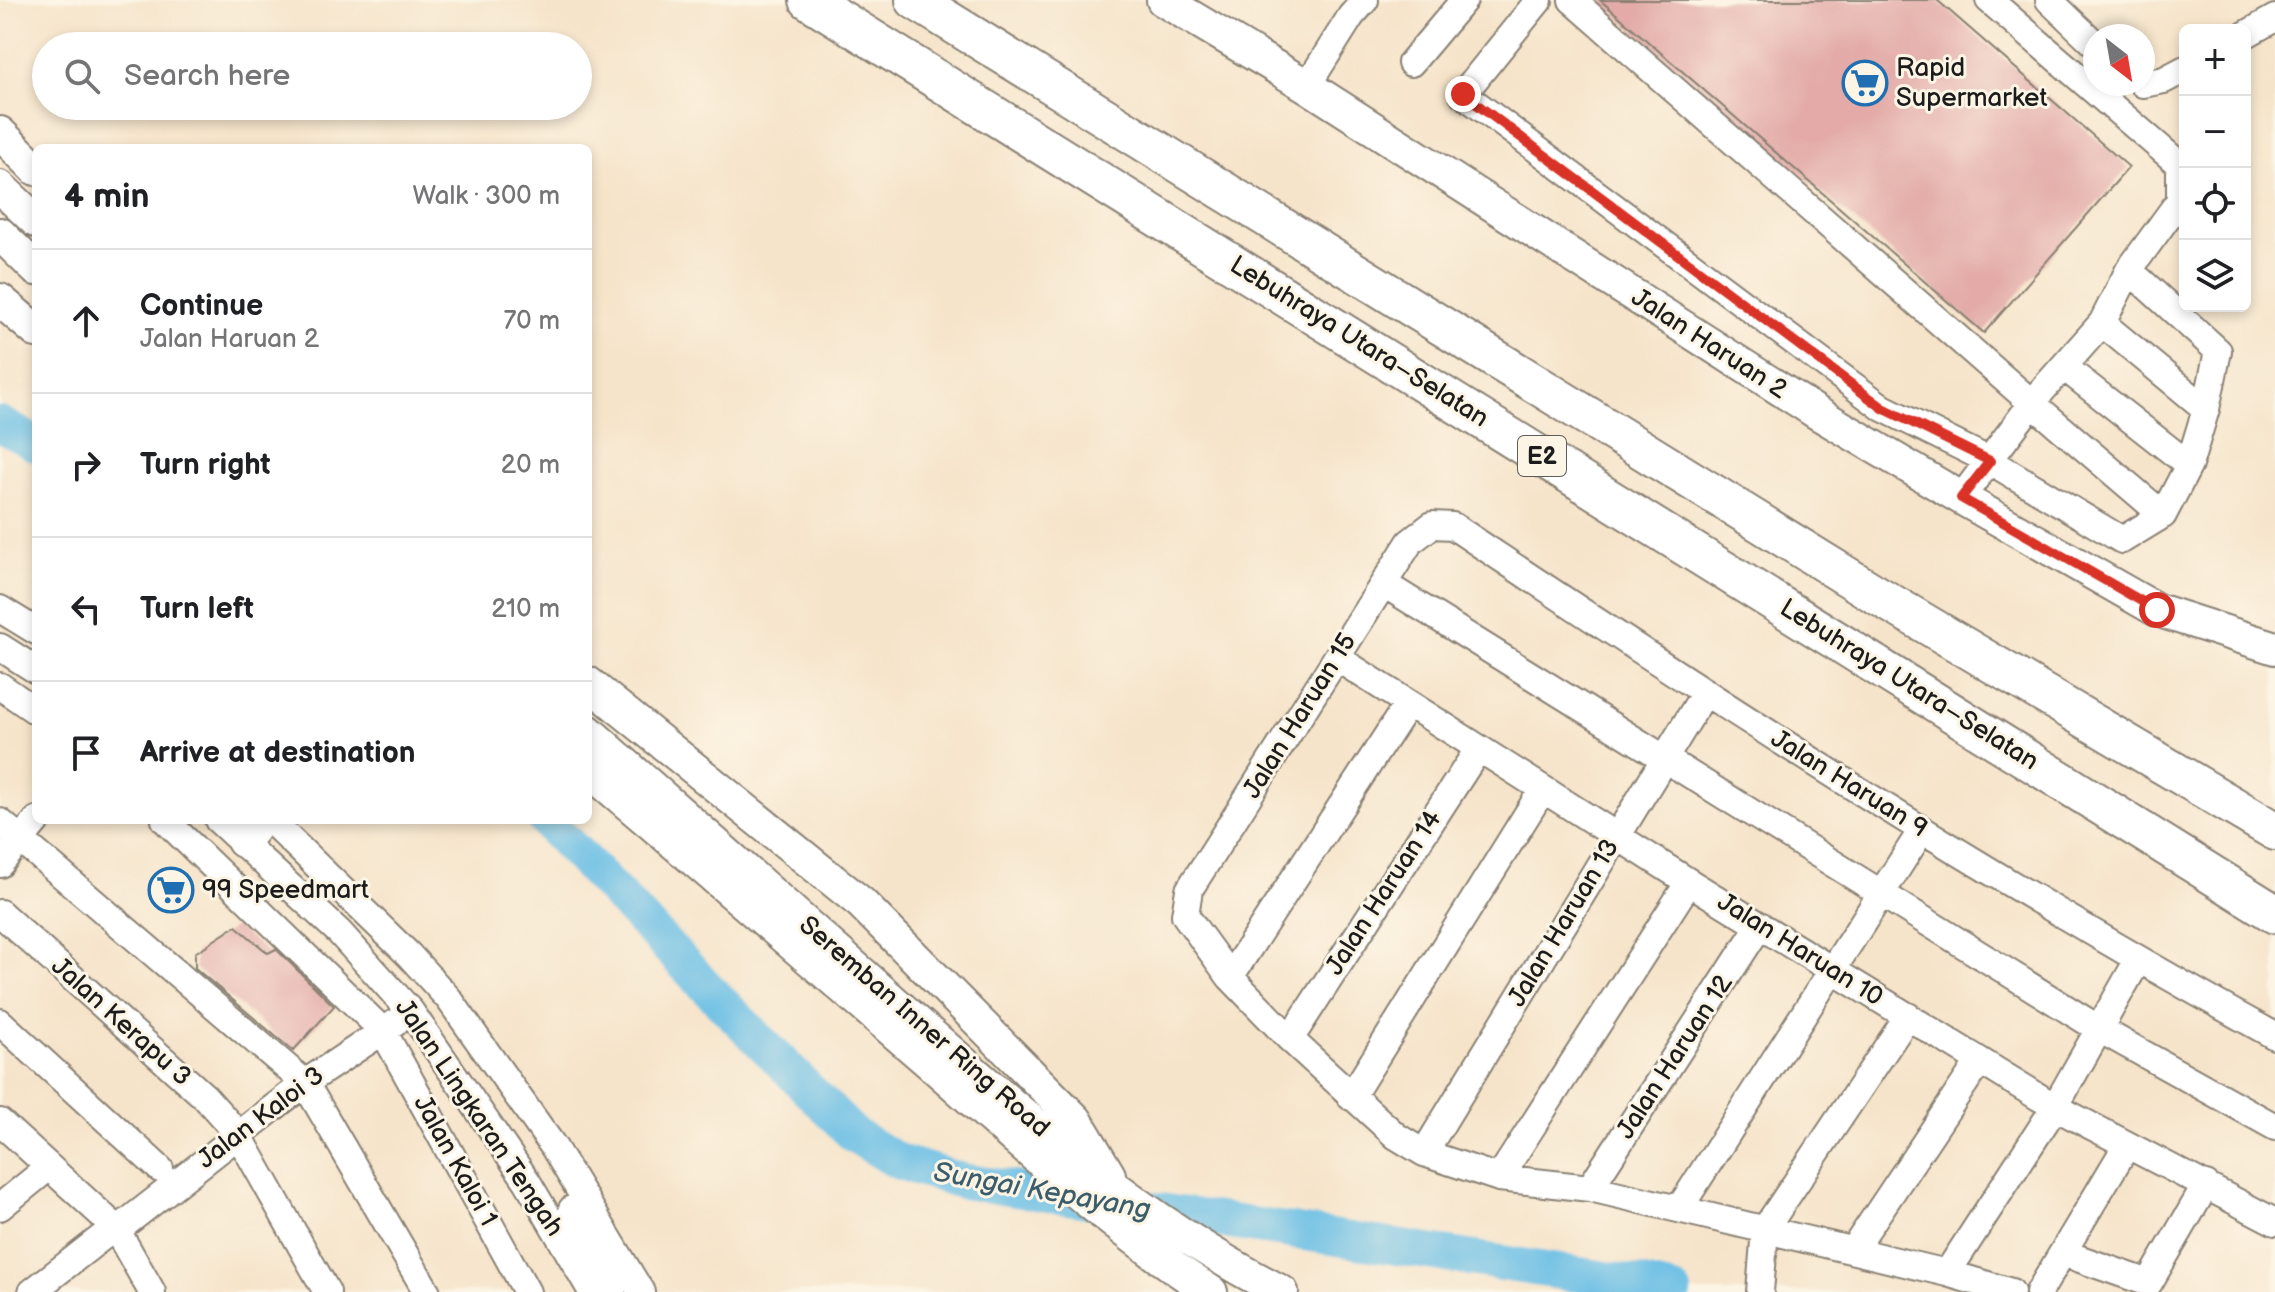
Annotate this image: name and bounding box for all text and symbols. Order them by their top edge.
north arrow [2083,24,2155,96]
map controls [2179,24,2251,312]
button: + [2179,24,2251,96]
search box [32,32,592,120]
place label: Rapid Supermarket [1896,53,2047,114]
icon: search [60,54,104,98]
text: Search here [124,58,290,94]
supermarket icon: Rapid Supermarket [1841,59,1889,107]
route end [1445,76,1481,112]
button: − [2179,96,2251,168]
button: locate [2179,168,2251,240]
text: 4 min [64,176,150,217]
text: Walk · 300 m [412,181,560,212]
button: layers [2179,240,2251,312]
street label: Lebuhraya Utara–Selatan [1224,250,1494,434]
street label: Jalan Haruan 2 [1625,282,1793,406]
text: Continue [140,288,263,324]
icon: ahead [64,299,108,343]
text: 70 m [503,306,560,337]
text: Jalan Haruan 2 [140,324,319,355]
road number: E2 [1518,436,1566,476]
icon: right [64,443,108,487]
text: Turn right [140,447,271,483]
text: 20 m [501,450,560,481]
icon: left [64,587,108,631]
text: Turn left [140,591,254,627]
route start [2139,592,2175,628]
street label: Lebuhraya Utara–Selatan [1774,593,2044,777]
text: 210 m [491,594,560,625]
street label: Jalan Haruan 15 [1237,628,1363,804]
street label: Jalan Haruan 9 [1765,723,1933,845]
icon: arrive [64,731,108,775]
text: Arrive at destination [140,735,416,771]
street label: Jalan Haruan 14 [1319,805,1449,981]
street label: Jalan Haruan 13 [1502,834,1626,1012]
supermarket icon: 99 Speedmart [147,866,195,914]
place label: 99 Speedmart [202,875,369,906]
street label: Jalan Haruan 10 [1712,887,1888,1013]
street label: Seremban Inner Ring Road [792,910,1056,1144]
street label: Jalan Kerapu 3 [45,951,197,1093]
street label: Jalan Haruan 12 [1610,969,1740,1145]
street label: Jalan Lingkaran Tengah [388,994,570,1242]
street label: Jalan Kaloi 3 [192,1060,330,1176]
street label: Jalan Kaloi 1 [406,1090,504,1232]
water label: Sungai Kepayang [931,1156,1153,1226]

